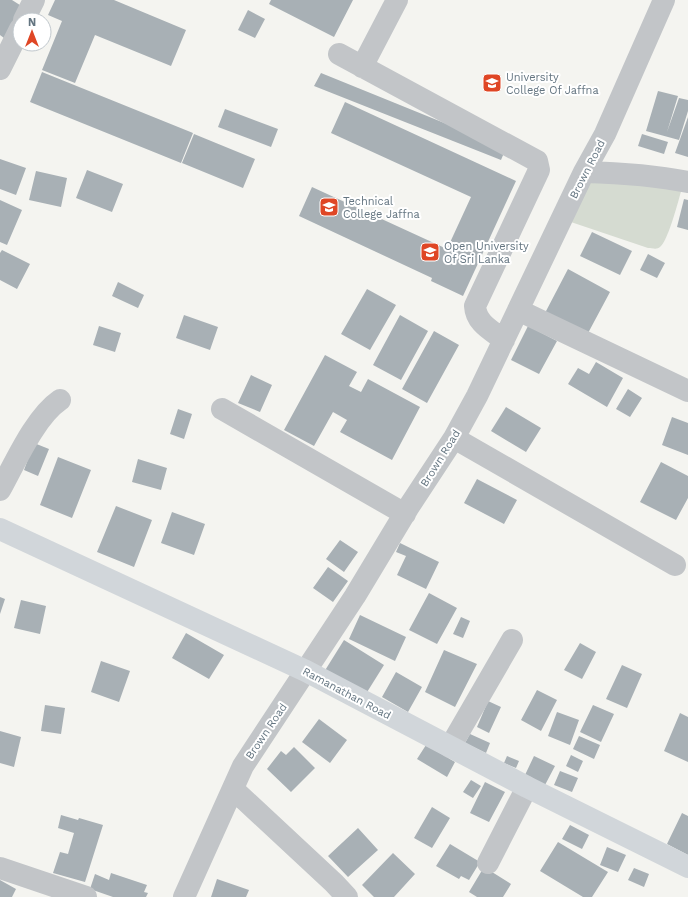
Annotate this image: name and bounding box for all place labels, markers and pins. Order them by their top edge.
place label: University College Of Jaffna [506,71,599,97]
school or university icon: University College Of Jaffna [481,72,503,94]
place label: Technical College Jaffna [343,195,420,221]
school or university icon: Technical College Jaffna [318,196,340,218]
place label: Open University Of Sri Lanka [444,240,529,266]
school or university icon: Open University Of Sri Lanka [419,241,441,263]

